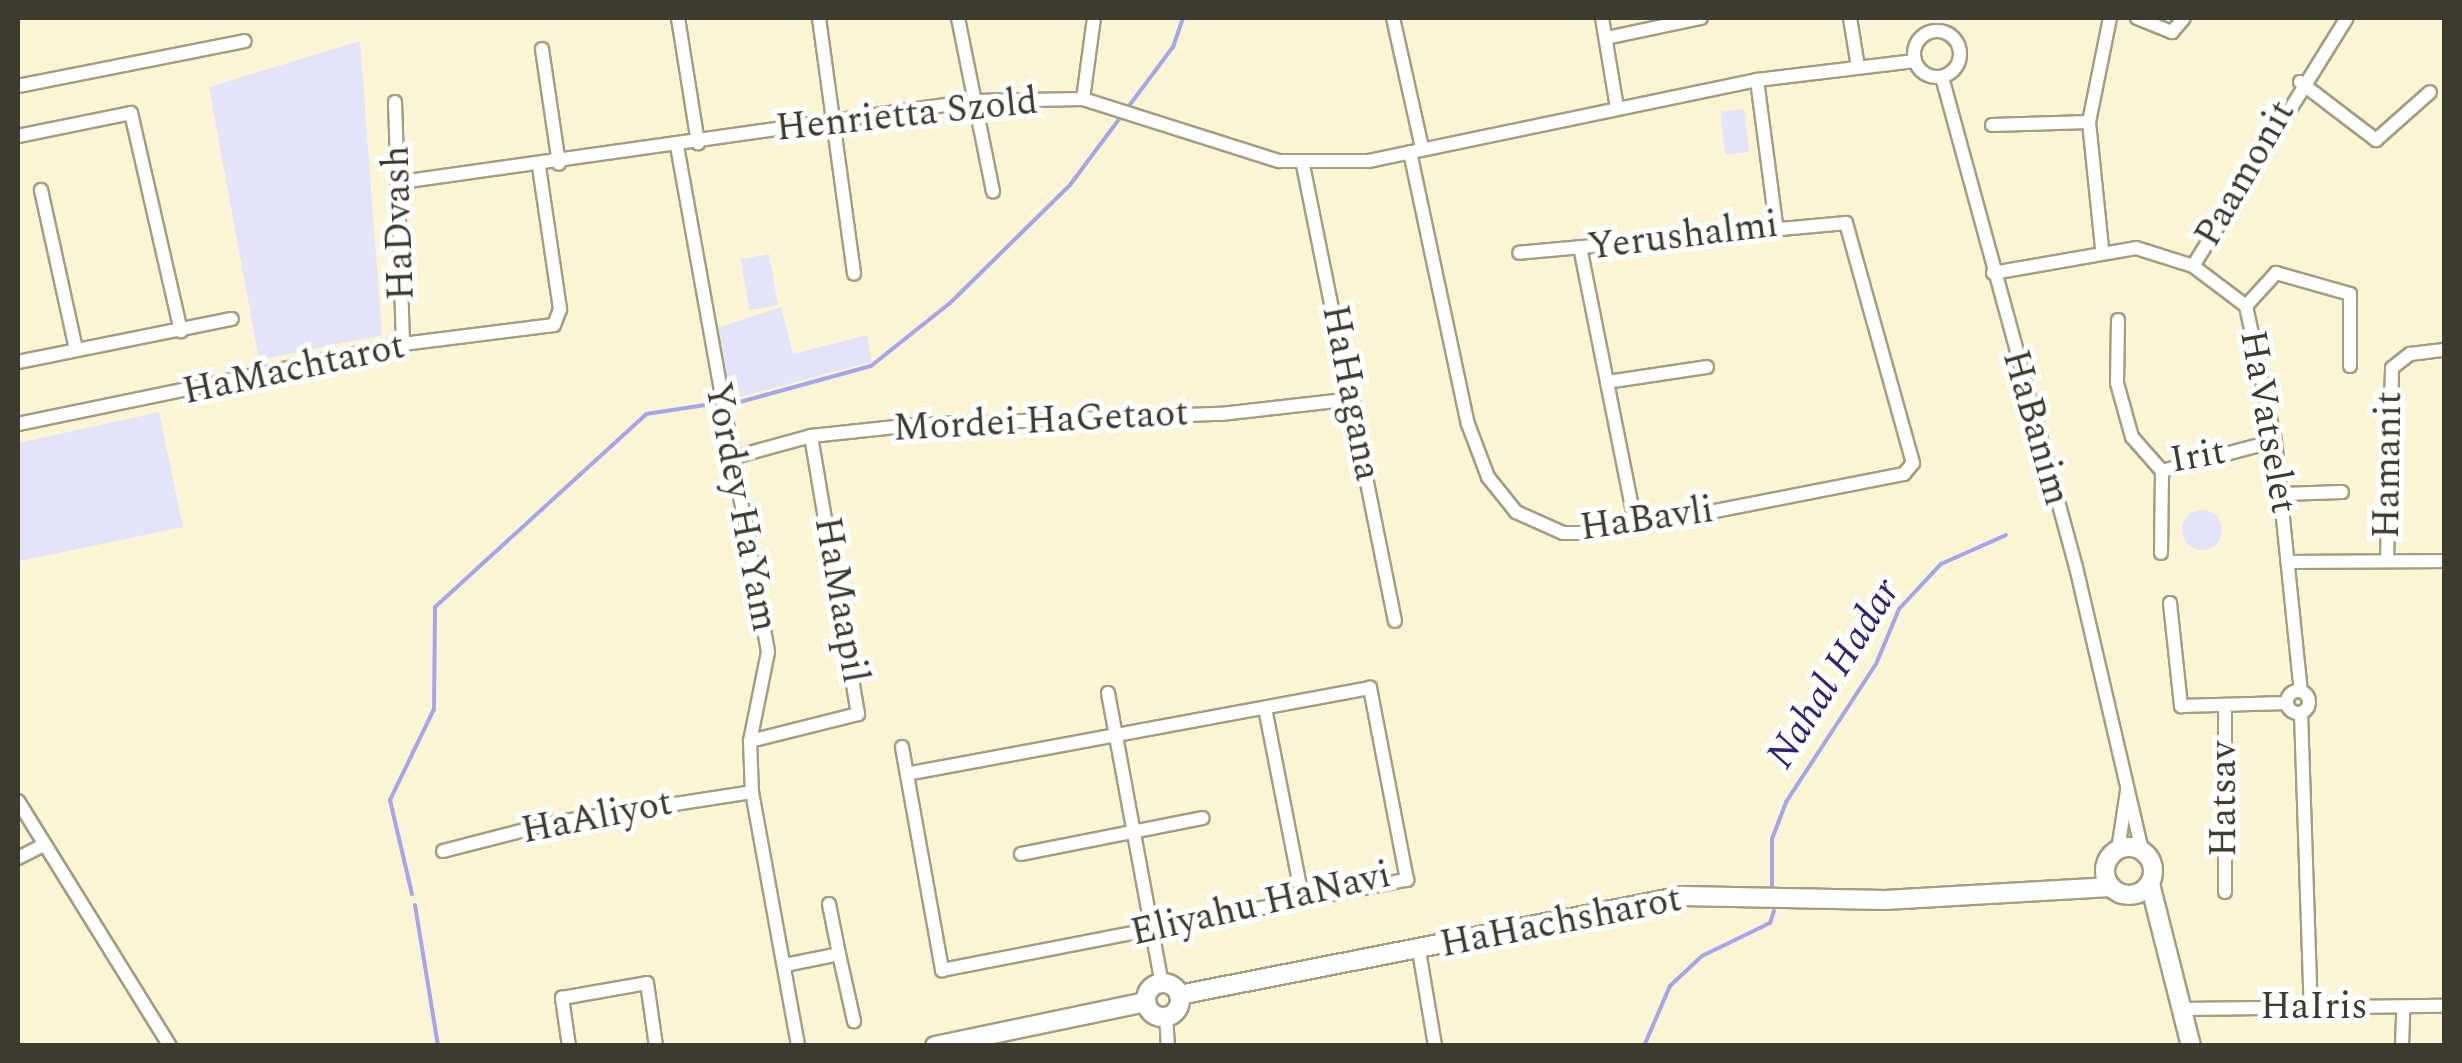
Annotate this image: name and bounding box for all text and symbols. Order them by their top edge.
street label: Henrietta Szold [774,80,1040,152]
street label: Paamonit [2186,93,2306,255]
street label: HaDvash [375,145,425,301]
street label: Yerushalmi [1585,203,1781,271]
street label: HaHagana [1311,301,1389,485]
street label: HaMachtarot [179,324,409,416]
street label: HaVatselet [2228,327,2306,517]
street label: HaBanim [1991,345,2079,511]
street label: Yordey HaYam [693,379,787,635]
street label: Mordei HaGetaot [892,391,1190,453]
street label: Hamanit [2365,391,2413,539]
street label: Irit [2167,430,2229,484]
street label: HaBavli [1577,488,1717,552]
street label: HaMaapil [803,514,877,686]
water label: Nahal Hadar [1757,570,1911,778]
street label: Hatsav [2202,741,2248,857]
street label: HaAliyot [518,781,676,855]
street label: Eliyahu HaNavi [1127,853,1395,957]
street label: HaHachsharot [1436,877,1686,969]
street label: HaIris [2260,985,2368,1031]

